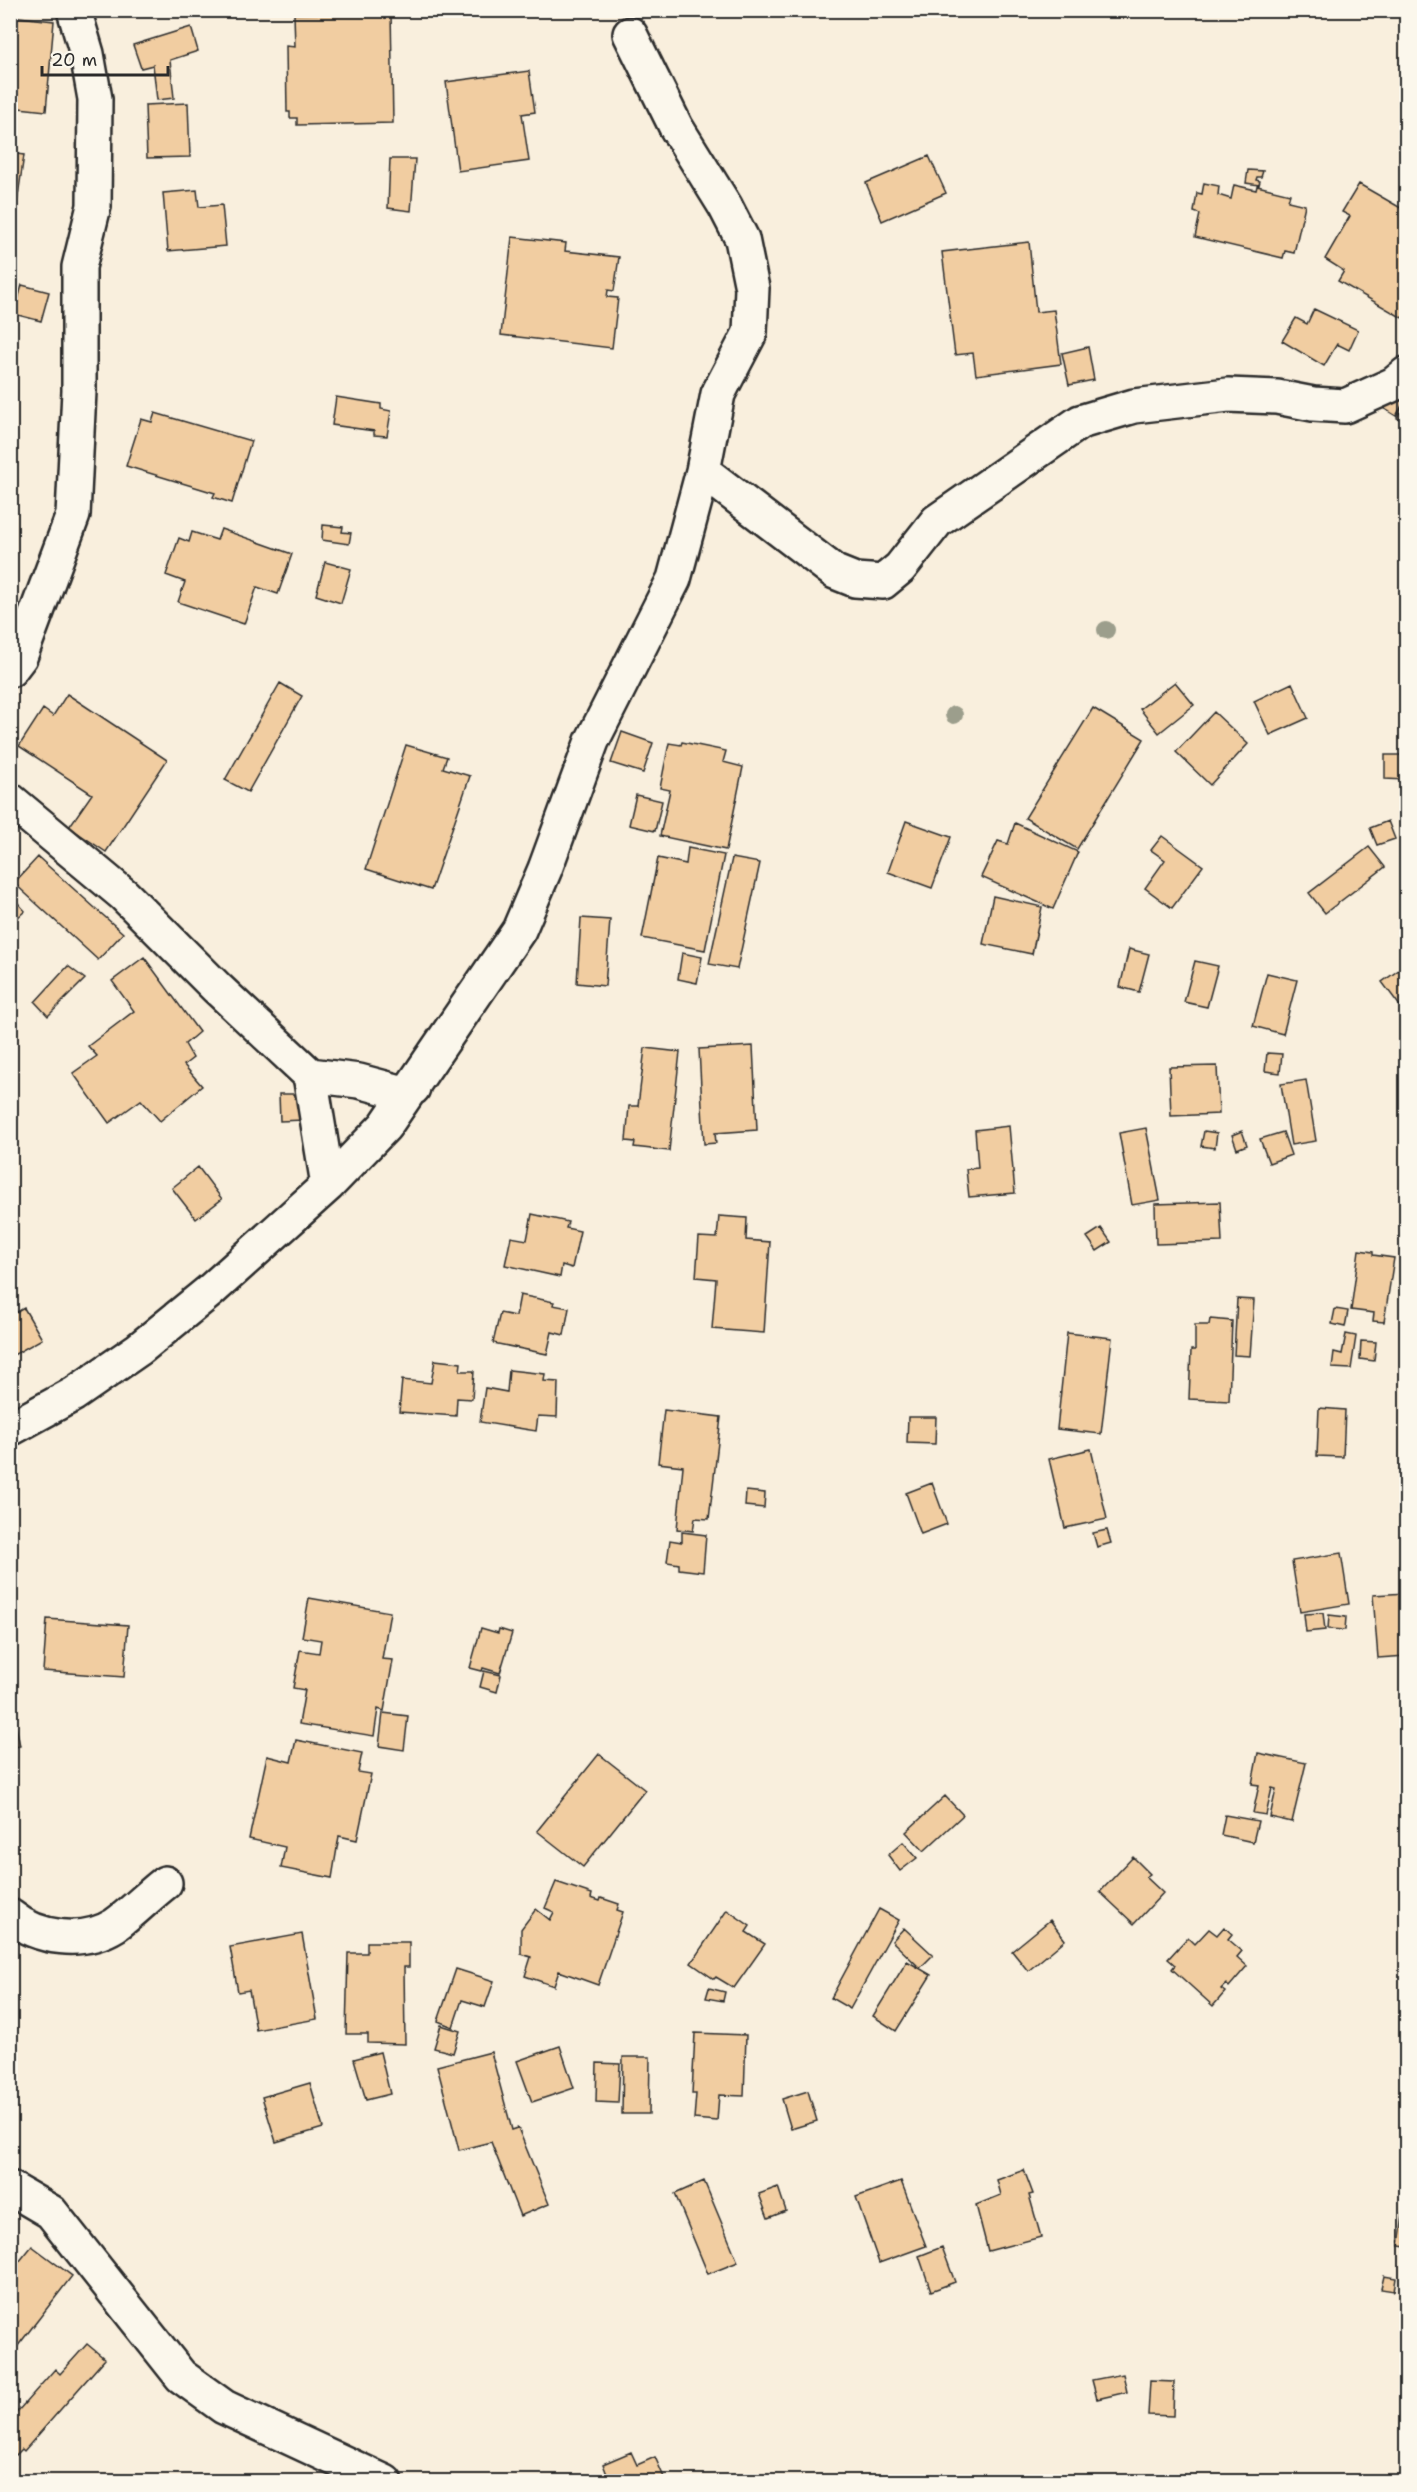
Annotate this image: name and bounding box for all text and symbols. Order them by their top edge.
scale bar [42,39,168,77]
text: 20 m [51,48,97,72]

